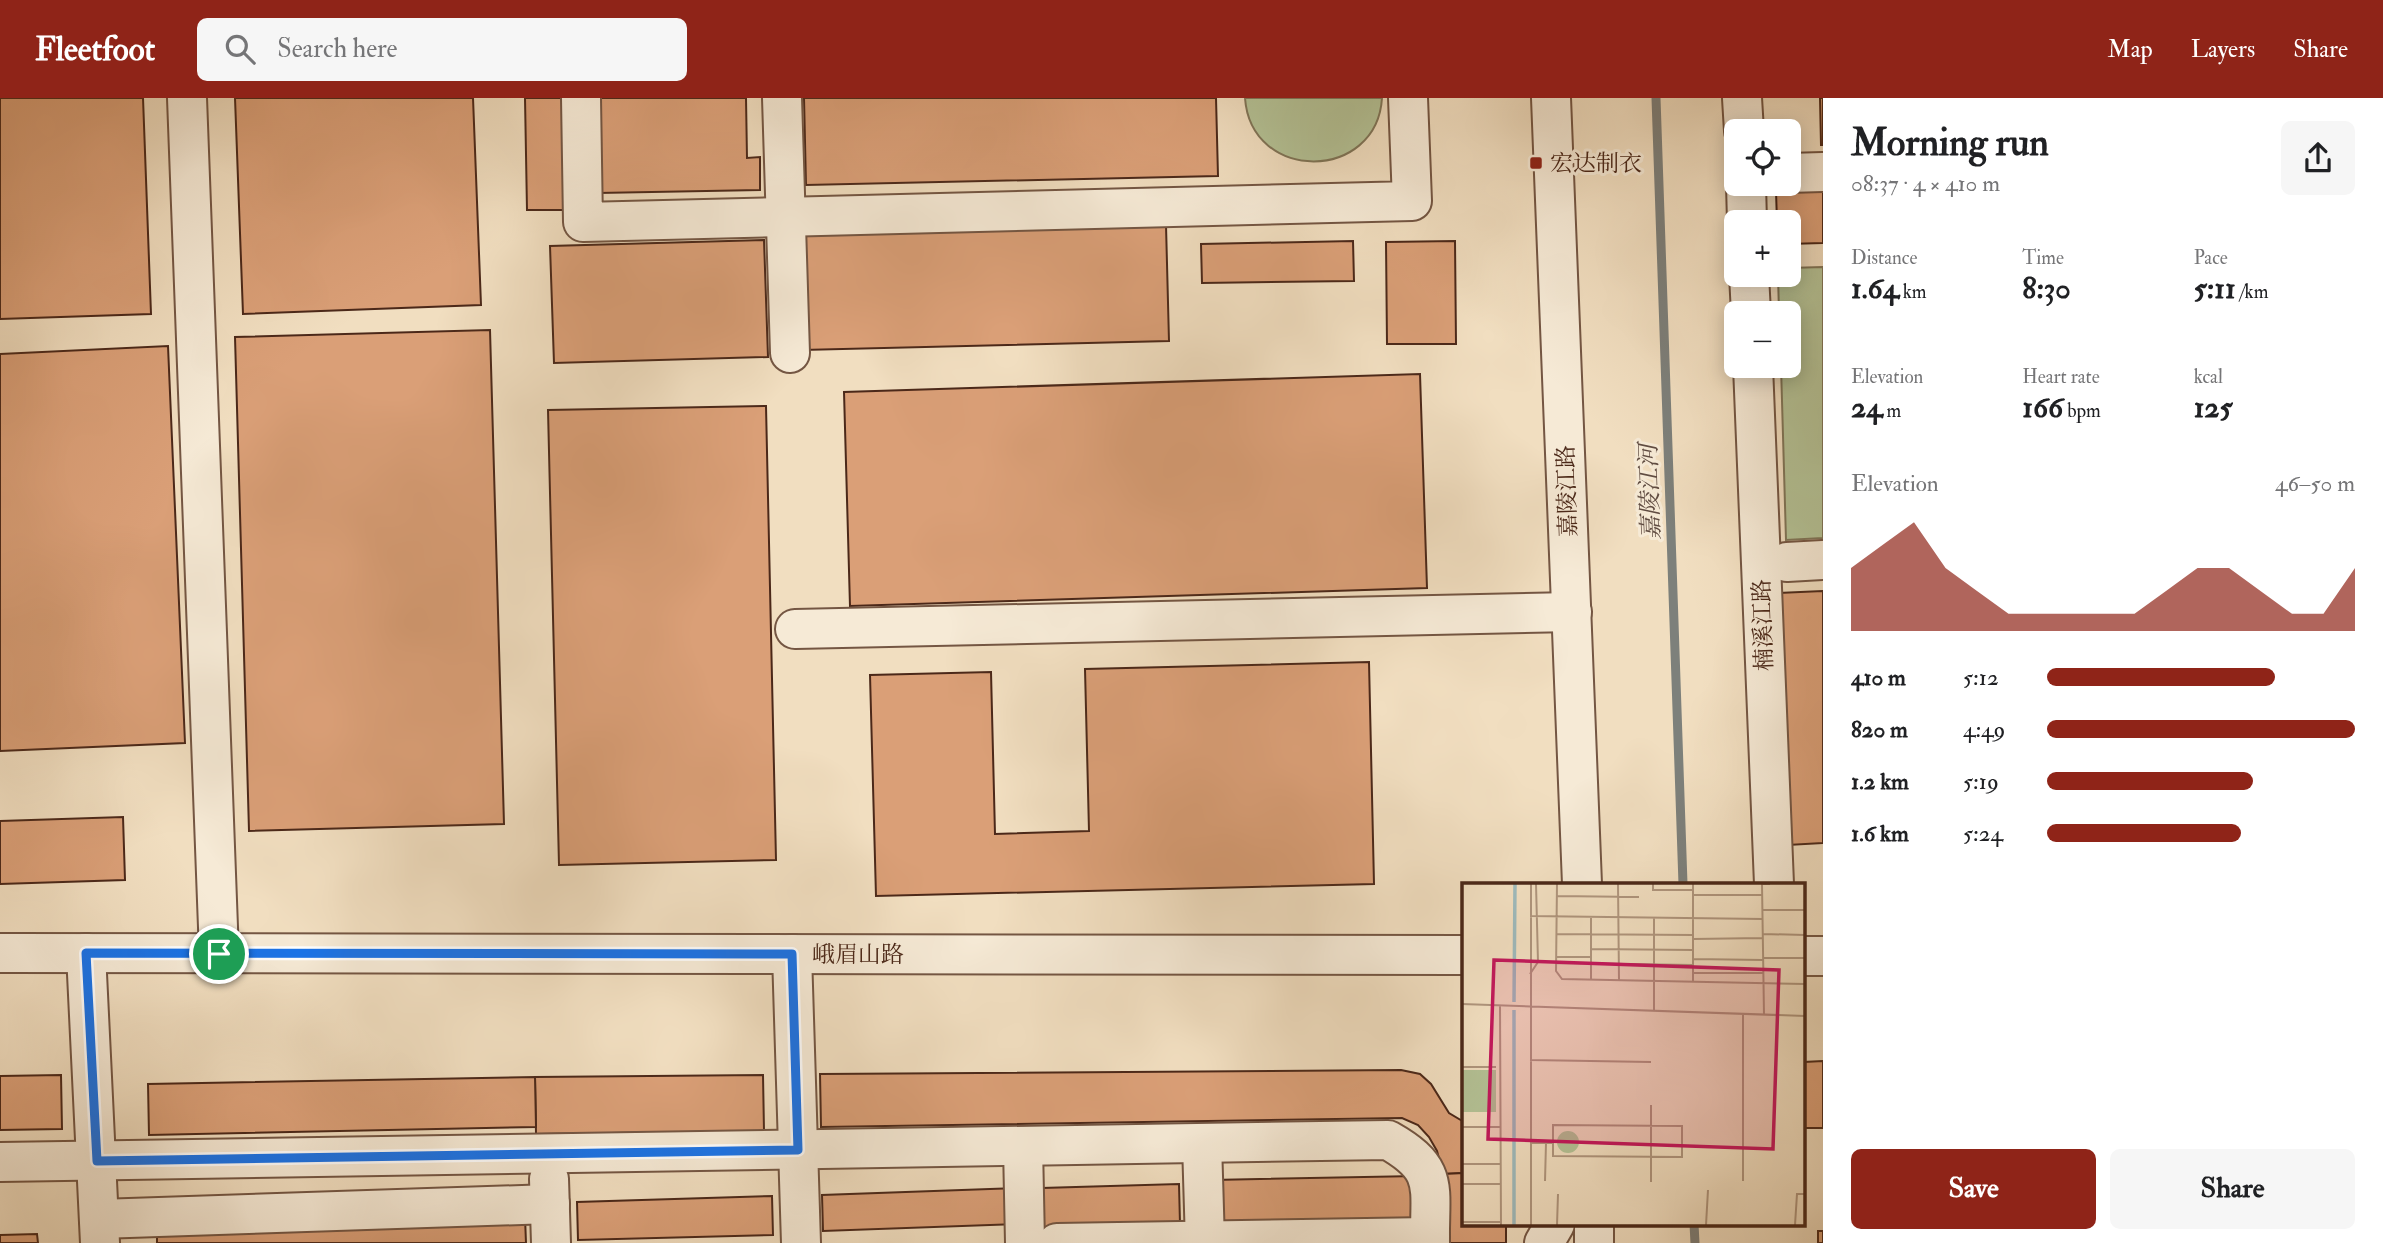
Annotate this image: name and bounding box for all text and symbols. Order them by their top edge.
search box [197,18,687,81]
text: Fleetfoot [35,29,155,70]
icon: search [221,30,259,68]
text: Search here [277,33,397,65]
text: Map [2108,34,2153,65]
text: Layers [2191,34,2255,65]
text: Share [2293,34,2348,65]
map controls [1724,119,1801,378]
button: locate [1724,119,1801,196]
text: Morning run [1851,119,2049,167]
button: share [2281,121,2355,195]
place label: 宏达制衣 [1550,149,1642,178]
marker: 宏达制衣 [1528,155,1544,171]
text: 08:37 · 4 × 410 m [1851,169,2000,198]
button: + [1724,210,1801,287]
text: Distance [1851,246,1917,270]
text: Time [2022,246,2064,270]
text: Pace [2194,246,2228,270]
text: 1.64 [1851,270,1899,307]
text: 8:30 [2022,270,2071,307]
text: 5:11 [2194,270,2236,307]
text: km [1899,280,1927,304]
text: /km [2236,280,2268,304]
button: − [1724,301,1801,378]
text: Elevation [1851,365,1923,389]
text: Heart rate [2022,365,2100,389]
text: kcal [2194,365,2223,389]
text: 24 [1851,389,1882,426]
text: 166 [2022,389,2063,426]
text: 125 [2194,389,2233,426]
text: m [1882,399,1901,423]
text: bpm [2063,399,2101,423]
water label: 嘉陵江河 [1633,439,1667,541]
street label: 嘉陵江路 [1551,445,1583,537]
text: Elevation [1851,469,1939,498]
text: 46–50 m [2275,469,2355,498]
street label: 楠溪江路 [1747,579,1779,671]
text: 410 m [1851,663,1906,692]
text: 5:12 [1963,663,1999,692]
text: 820 m [1851,715,1908,744]
text: 4:49 [1963,715,2005,744]
text: 1.2 km [1851,767,1909,796]
text: 5:19 [1963,767,1999,796]
text: 1.6 km [1851,819,1909,848]
text: 5:24 [1963,819,2003,848]
inset map [1462,883,1806,1226]
pin [189,924,249,984]
icon: arrive [200,935,238,973]
street label: 峨眉山路 [812,940,904,969]
button: Save [1851,1149,2096,1229]
button: Share [2110,1149,2355,1229]

